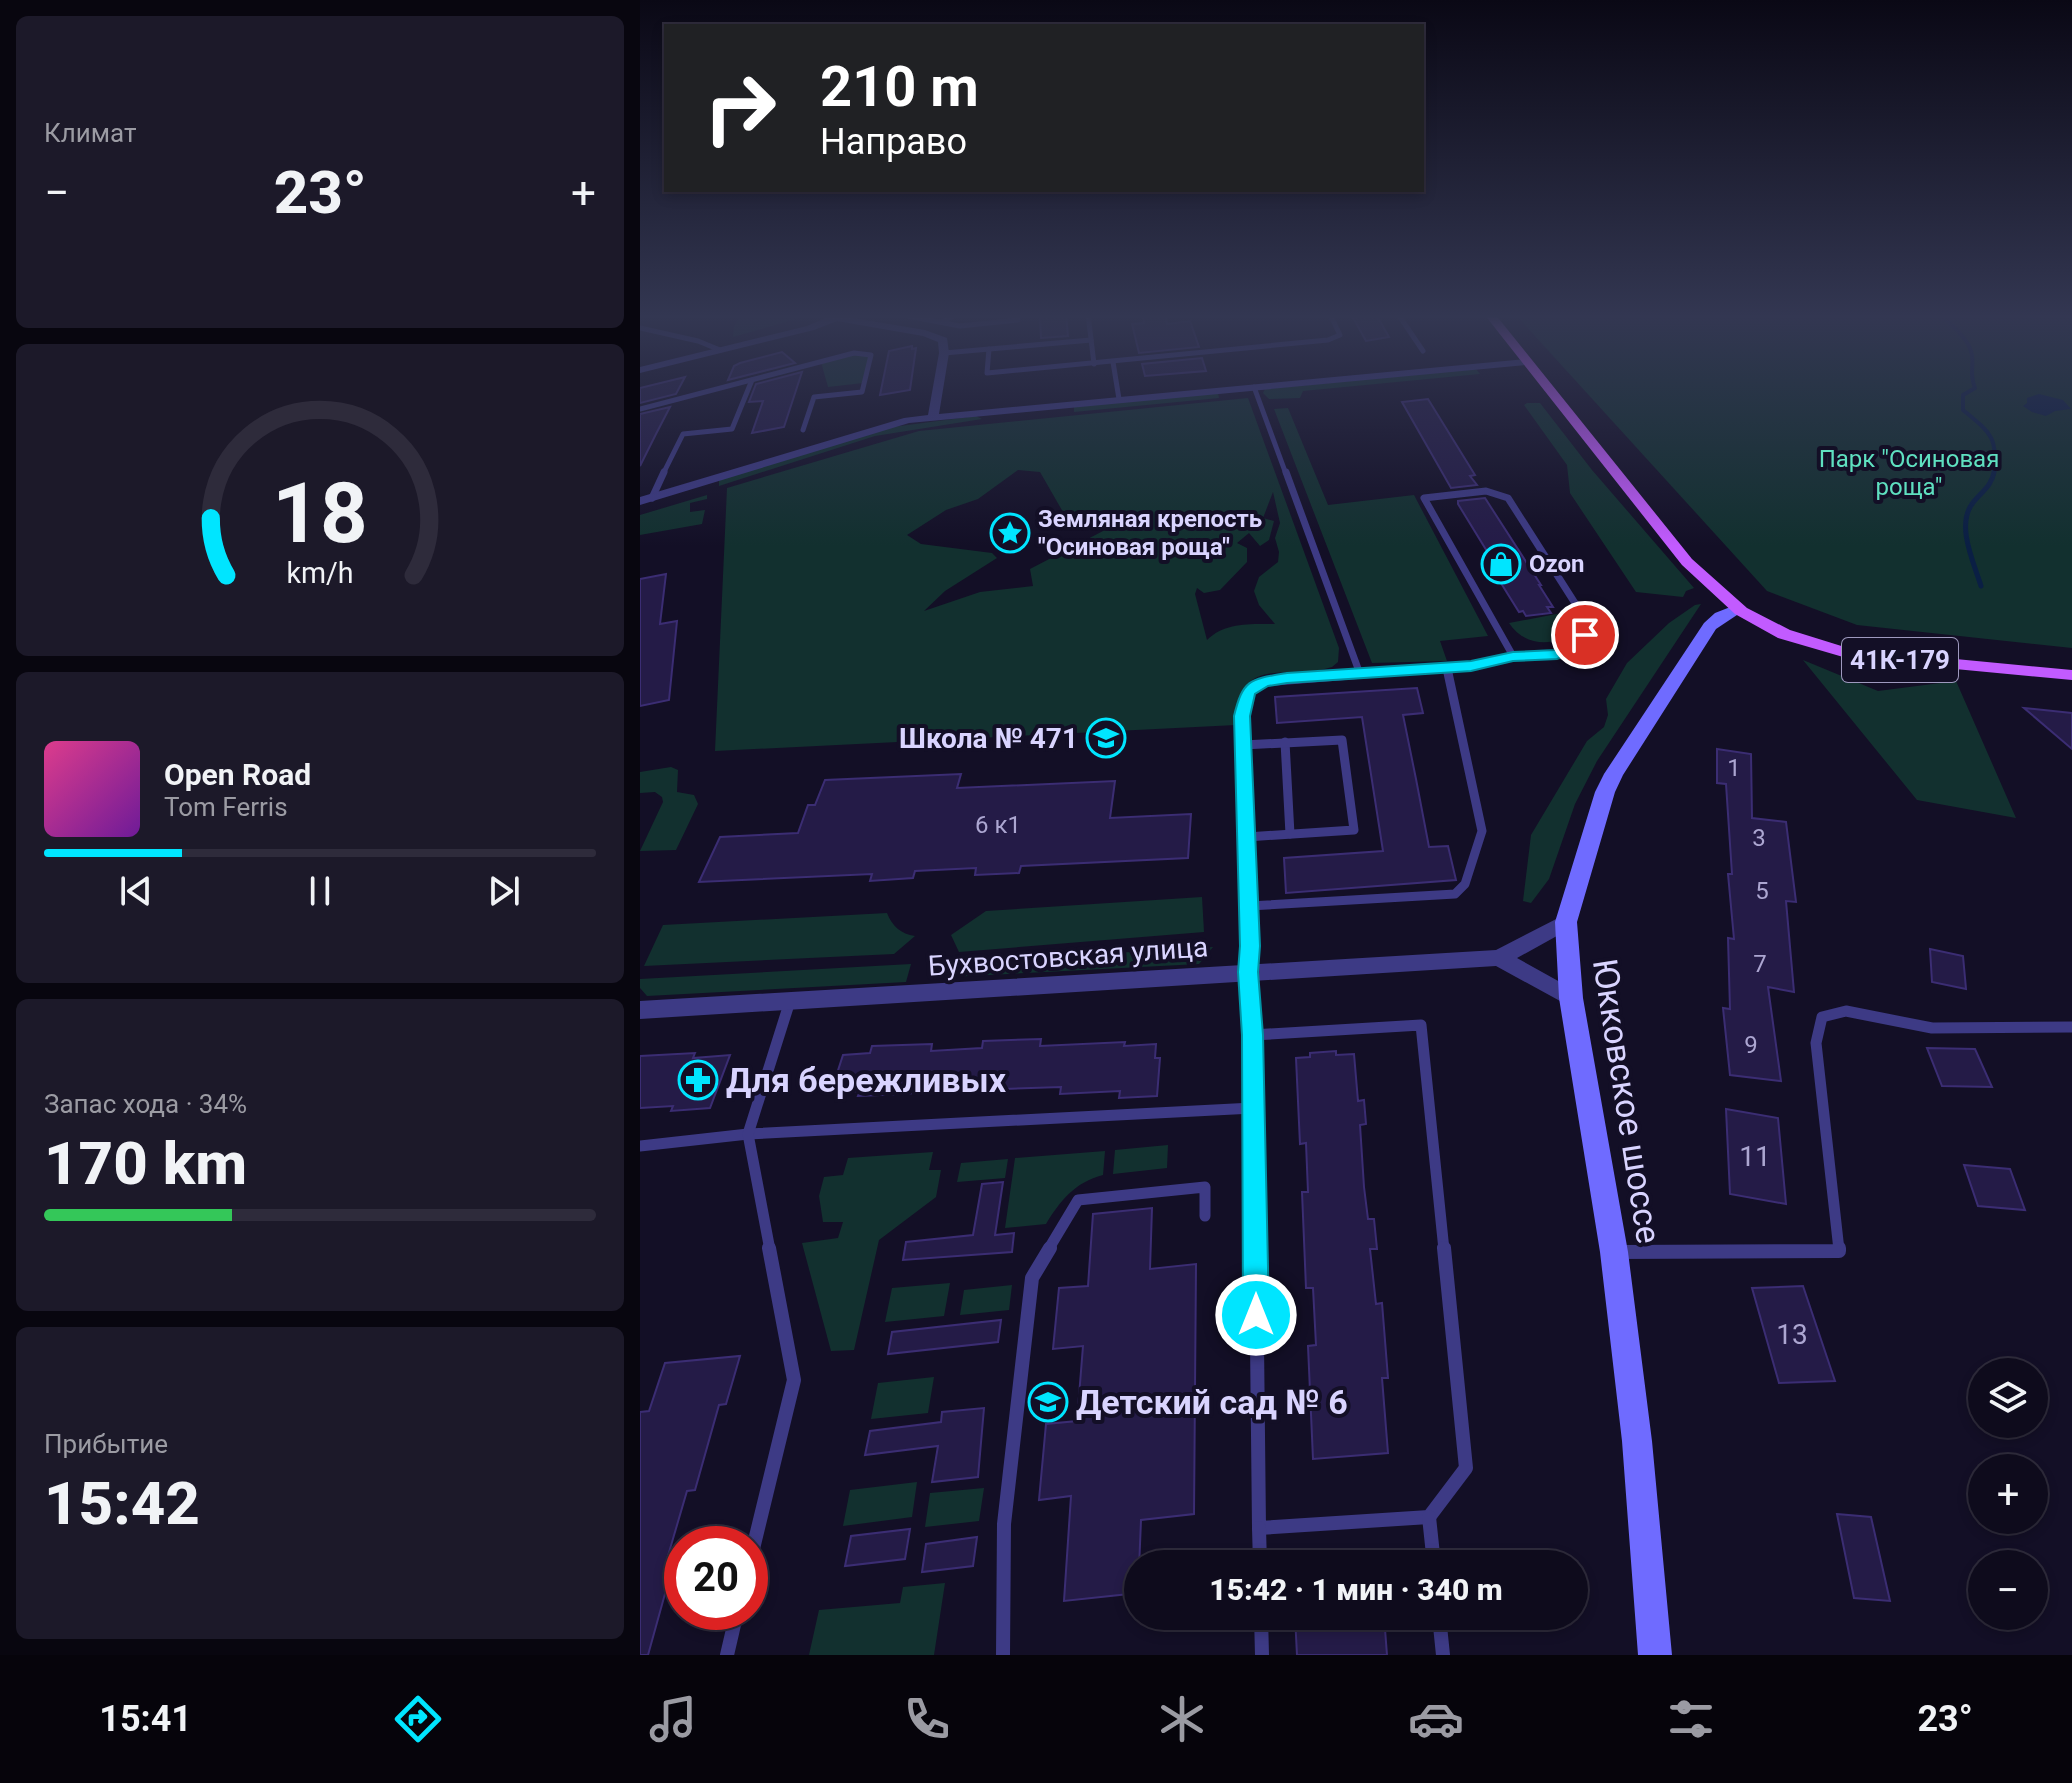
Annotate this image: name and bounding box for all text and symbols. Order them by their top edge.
text: 210 m [820,54,979,120]
icon: right [688,56,792,160]
text: Климат [44,118,136,148]
text: Направо [820,121,967,163]
text: 23° [274,157,367,228]
text: − [44,167,69,219]
text: + [571,167,596,219]
park label: Парк "Осиновая роща" [1819,445,1999,501]
text: 18 [272,464,368,561]
place label: Земляная крепость "Осиновая роща" [1038,505,1262,561]
place icon: Земляная крепость "Осиновая роща" [989,512,1031,554]
shop icon: Ozon [1480,543,1522,585]
place label: Ozon [1529,550,1585,578]
text: km/h [286,556,354,590]
pin [1551,601,1619,669]
icon: arrive [1563,613,1607,657]
road number: 41К-179 [1842,638,1958,682]
school or university icon: Школа № 471 [1085,717,1127,759]
place label: Школа № 471 [899,722,1078,755]
house number: 1 [1727,754,1741,782]
text: Open Road [164,757,311,792]
text: Tom Ferris [164,792,288,822]
house number: 6 к1 [975,811,1021,839]
house number: 3 [1752,824,1766,852]
icon: previous [114,869,158,913]
icon: pause [298,869,342,913]
icon: next [482,869,526,913]
house number: 5 [1755,877,1769,905]
street label: Бухвостовская улица [927,930,1209,983]
house number: 7 [1753,950,1767,978]
street label: Юкковское шоссе [1585,956,1669,1246]
house number: 9 [1744,1031,1758,1059]
pharmacy icon: Для бережливых [677,1059,719,1101]
place label: Для бережливых [726,1060,1007,1100]
text: Запас хода · 34% [44,1089,247,1119]
text: 170 km [44,1128,247,1199]
house number: 11 [1739,1140,1771,1173]
position arrow [1214,1273,1298,1357]
house number: 13 [1776,1318,1808,1351]
map controls [1968,1358,2048,1630]
button: layers [1968,1358,2048,1438]
school or university icon: Детский сад № 6 [1027,1381,1069,1423]
place label: Детский сад № 6 [1076,1382,1348,1422]
text: Прибытие [44,1429,168,1459]
button: + [1968,1454,2048,1534]
text: 15:42 [44,1468,200,1539]
speed limit sign: 20 [664,1526,768,1630]
button: − [1968,1550,2048,1630]
text: 15:42 · 1 мин · 340 m [1209,1572,1503,1607]
icon: directions [390,1691,446,1747]
icon: music [645,1691,701,1747]
icon: phone [899,1691,955,1747]
icon: climate [1154,1691,1210,1747]
icon: car [1408,1691,1464,1747]
icon: filters [1663,1691,1719,1747]
text: 15:41 [99,1698,192,1740]
text: 23° [1917,1698,1973,1740]

